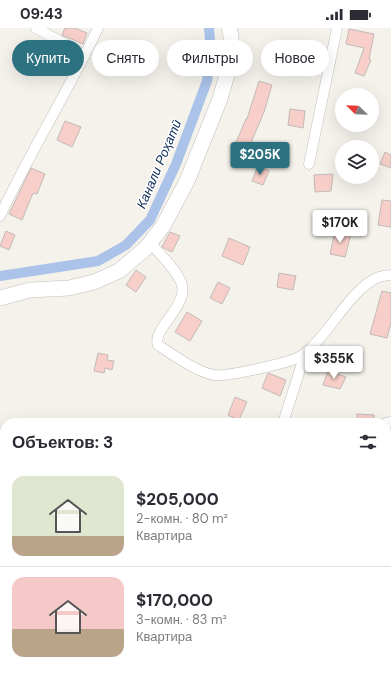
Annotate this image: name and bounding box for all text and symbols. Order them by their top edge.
text: 09:43 [20,4,63,24]
chip: Купить [12,40,84,76]
chip: Снять [92,40,159,76]
chip: Фильтры [167,40,253,76]
chip: Новое [261,40,329,76]
north arrow [335,88,379,132]
map controls [335,88,379,184]
water label: Канали Роҳатӣ [133,117,185,211]
button: layers [335,140,379,184]
pin: $205K [232,142,288,176]
text: $205K [239,146,281,163]
pin: $170K [312,210,368,244]
text: $170K [321,214,359,231]
pin: $355K [306,346,362,380]
text: $355K [314,350,354,367]
text: Объектов: 3 [12,431,113,453]
icon: filters [357,431,379,453]
text: $205,000 [136,488,219,510]
icon: home [44,492,92,540]
text: 2-комн. · 80 m² [136,510,228,527]
text: Квартира [136,527,192,544]
text: $170,000 [136,589,213,611]
icon: home [44,593,92,641]
text: 3-комн. · 83 m² [136,611,227,628]
text: Квартира [136,628,192,645]

